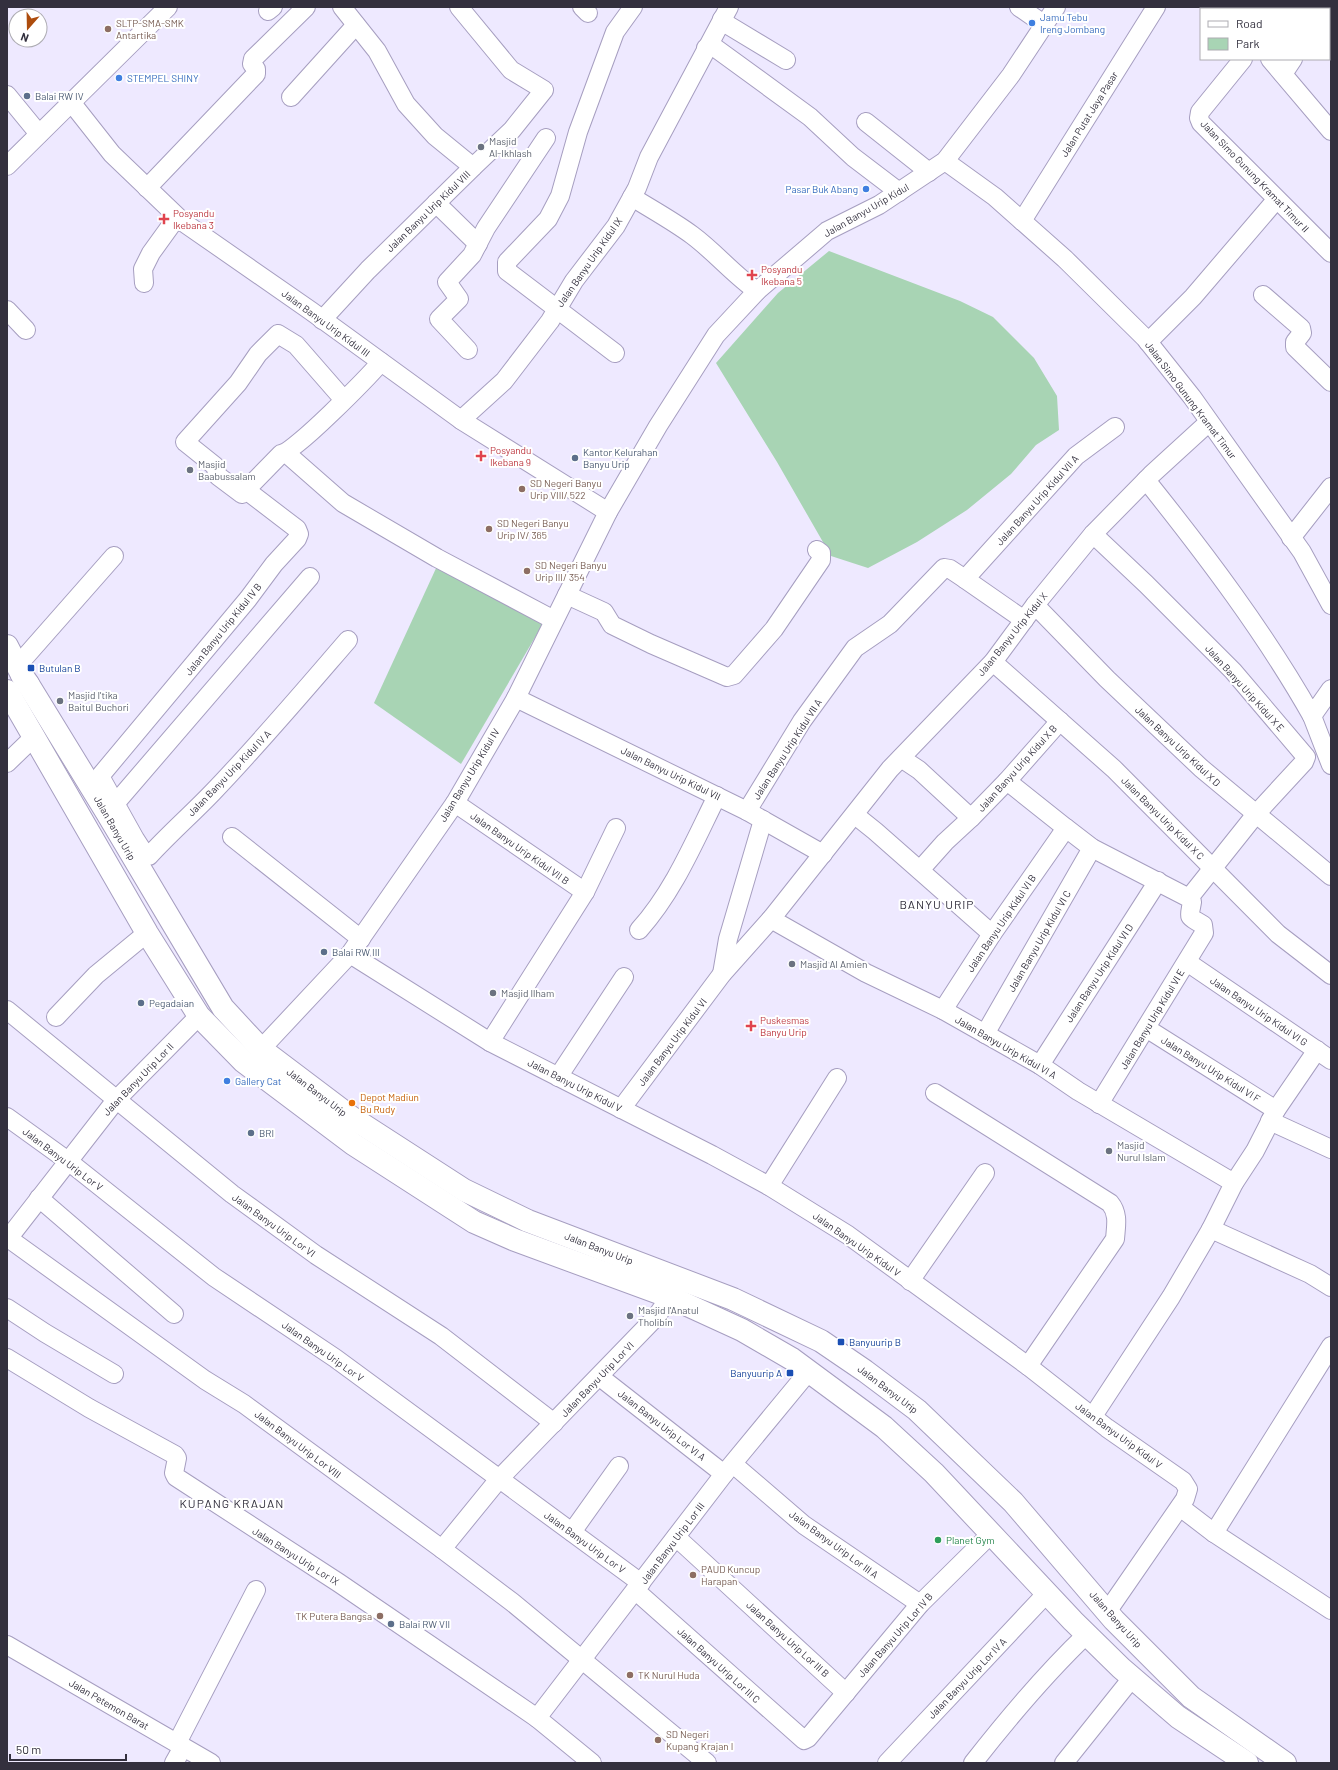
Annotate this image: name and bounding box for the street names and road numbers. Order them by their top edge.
street label: Jalan Putat Jaya Pasar [1058,69,1120,159]
street label: Jalan Simo Gunung Kramat Timur II [1198,117,1312,235]
street label: Jalan Banyu Urip Kidul VIII [384,168,472,254]
street label: Jalan Banyu Urip Kidul [821,181,911,239]
street label: Jalan Banyu Urip Kidul IX [553,215,625,309]
street label: Jalan Banyu Urip Kidul III [280,287,372,359]
street label: Jalan Simo Gunung Kramat Timur [1143,339,1239,461]
street label: Jalan Banyu Urip Kidul VII A [993,452,1081,548]
street label: Jalan Banyu Urip Kidul IV B [182,581,264,677]
street label: Jalan Banyu Urip Kidul X [975,590,1049,678]
street label: Jalan Banyu Urip Kidul X E [1203,642,1287,734]
street label: Jalan Banyu Urip Kidul VII A [750,697,824,801]
street label: Jalan Banyu Urip Kidul X D [1133,703,1223,789]
street label: Jalan Banyu Urip Kidul X B [975,722,1059,814]
street label: Jalan Banyu Urip Kidul IV [436,726,502,824]
street label: Jalan Banyu Urip Kidul IV A [185,728,273,818]
street label: Jalan Banyu Urip Kidul VII [619,744,723,802]
street label: Jalan Banyu Urip Kidul X C [1119,774,1207,862]
street label: Jalan Banyu Urip [92,794,138,862]
street label: Jalan Banyu Urip Kidul VII B [468,809,572,887]
street label: Jalan Banyu Urip Kidul VI B [964,872,1038,974]
street label: Jalan Banyu Urip Kidul VI C [1005,888,1073,994]
street label: Jalan Banyu Urip Kidul VI D [1063,922,1135,1024]
street label: Jalan Banyu Urip Kidul VI E [1117,967,1187,1071]
street label: Jalan Banyu Urip Kidul VI G [1208,974,1310,1048]
street label: Jalan Banyu Urip Kidul VI [635,996,709,1088]
street label: Jalan Banyu Urip Kidul VI A [953,1013,1059,1081]
street label: Jalan Banyu Urip Kidul VI F [1159,1034,1263,1105]
street label: Jalan Banyu Urip Lor II [100,1040,176,1118]
street label: Jalan Banyu Urip Kidul V [526,1056,624,1114]
street label: Jalan Banyu Urip [284,1065,350,1119]
street label: Jalan Banyu Urip Lor V [21,1125,105,1193]
street label: Jalan Banyu Urip Lor VI [230,1191,318,1259]
street label: Jalan Banyu Urip Kidul V [811,1209,903,1279]
street label: Jalan Banyu Urip [563,1229,635,1267]
street label: Jalan Banyu Urip Lor V [280,1318,366,1384]
street label: Jalan Banyu Urip Lor VI [558,1339,636,1419]
street label: Jalan Banyu Urip [855,1362,921,1416]
street label: Jalan Banyu Urip Lor VI A [616,1387,708,1463]
street label: Jalan Banyu Urip Kidul V [1073,1400,1165,1471]
street label: Jalan Banyu Urip Lor VIII [253,1408,343,1480]
street label: Jalan Banyu Urip Lor III [637,1500,707,1586]
street label: Jalan Banyu Urip Lor III A [787,1508,881,1580]
street label: Jalan Banyu Urip Lor V [542,1509,628,1575]
street label: Jalan Banyu Urip Lor IX [251,1524,342,1588]
street label: Jalan Banyu Urip [1087,1588,1145,1650]
street label: Jalan Banyu Urip Lor IV B [855,1590,935,1680]
street label: Jalan Banyu Urip Lor III B [744,1599,832,1679]
street label: Jalan Banyu Urip Lor III C [675,1625,763,1705]
street label: Jalan Banyu Urip Lor IV A [925,1635,1009,1721]
street label: Jalan Petemon Barat [67,1676,151,1732]

